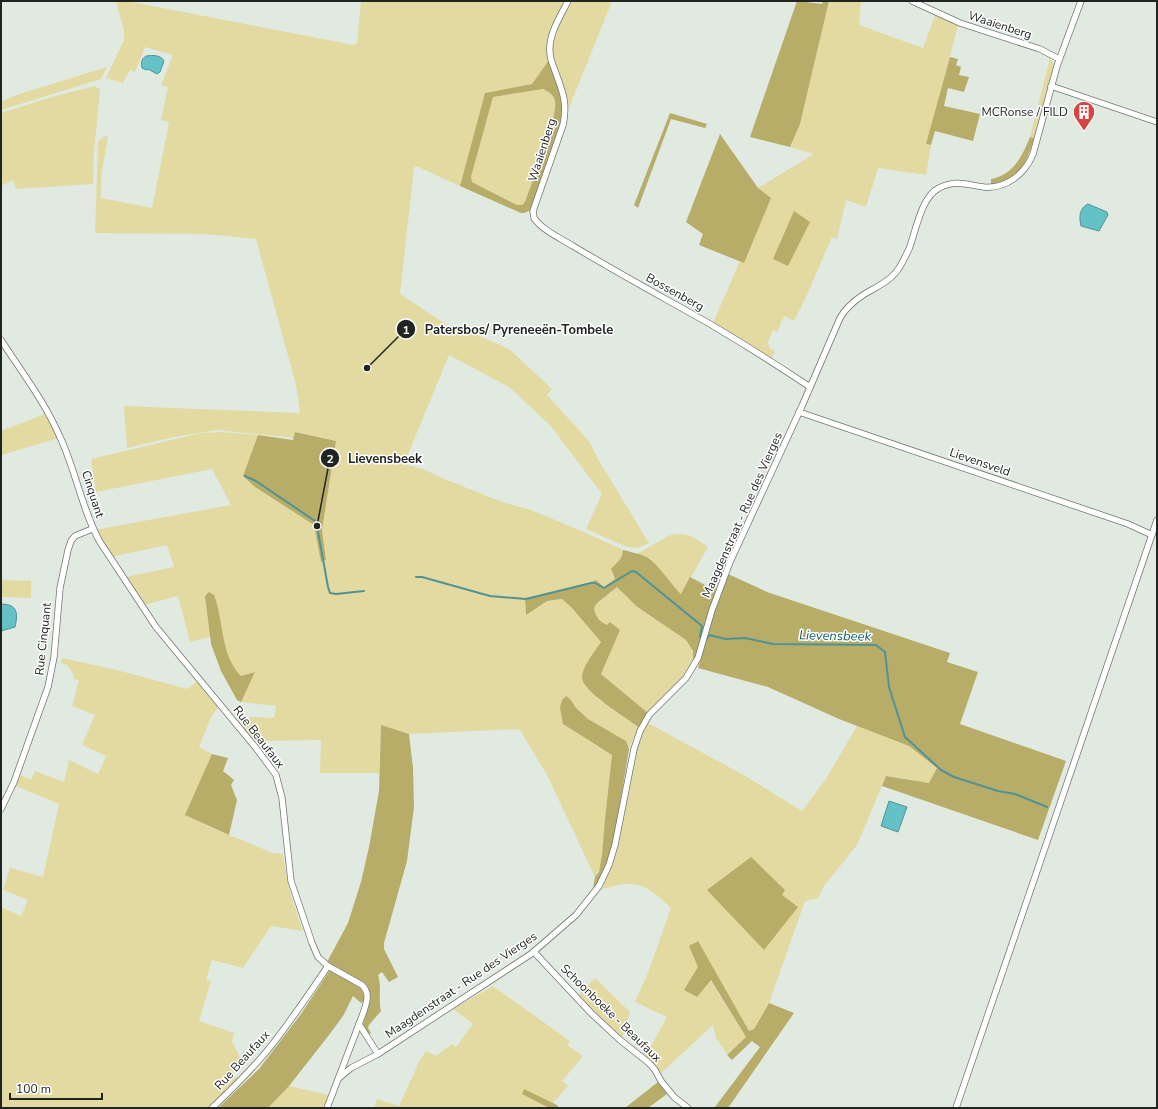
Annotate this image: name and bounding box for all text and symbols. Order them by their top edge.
street label: Waaienberg [966,7,1034,43]
building icon: MCRonse / FILD [1071,99,1097,132]
place label: MCRonse / FILD [981,104,1068,120]
street label: Waaienberg [524,116,560,184]
street label: Bossenberg [643,269,707,315]
callout: Patersbos/ Pyreneeën-Tombele [396,317,621,342]
text: Patersbos/ Pyreneeën-Tombele [425,321,613,339]
text: 1 [402,322,410,338]
street label: Maagdenstraat - Rue des Vierges [698,429,786,600]
street label: Lievensveld [947,444,1013,480]
callout: Lievensbeek [320,446,430,471]
text: Lievensbeek [348,450,423,468]
text: 2 [326,451,334,467]
street label: Cinquant [78,468,108,520]
street label: Rue Cinquant [31,601,55,676]
water label: Lievensbeek [799,626,872,646]
street label: Rue Beaufaux [230,702,289,772]
street label: Maagdenstraat - Rue des Vierges [382,928,540,1042]
street label: Schoonboeke - Beaufaux [557,961,665,1066]
street label: Rue Beaufaux [211,1026,274,1093]
scale bar [10,1075,102,1101]
text: 100 m [16,1081,51,1097]

